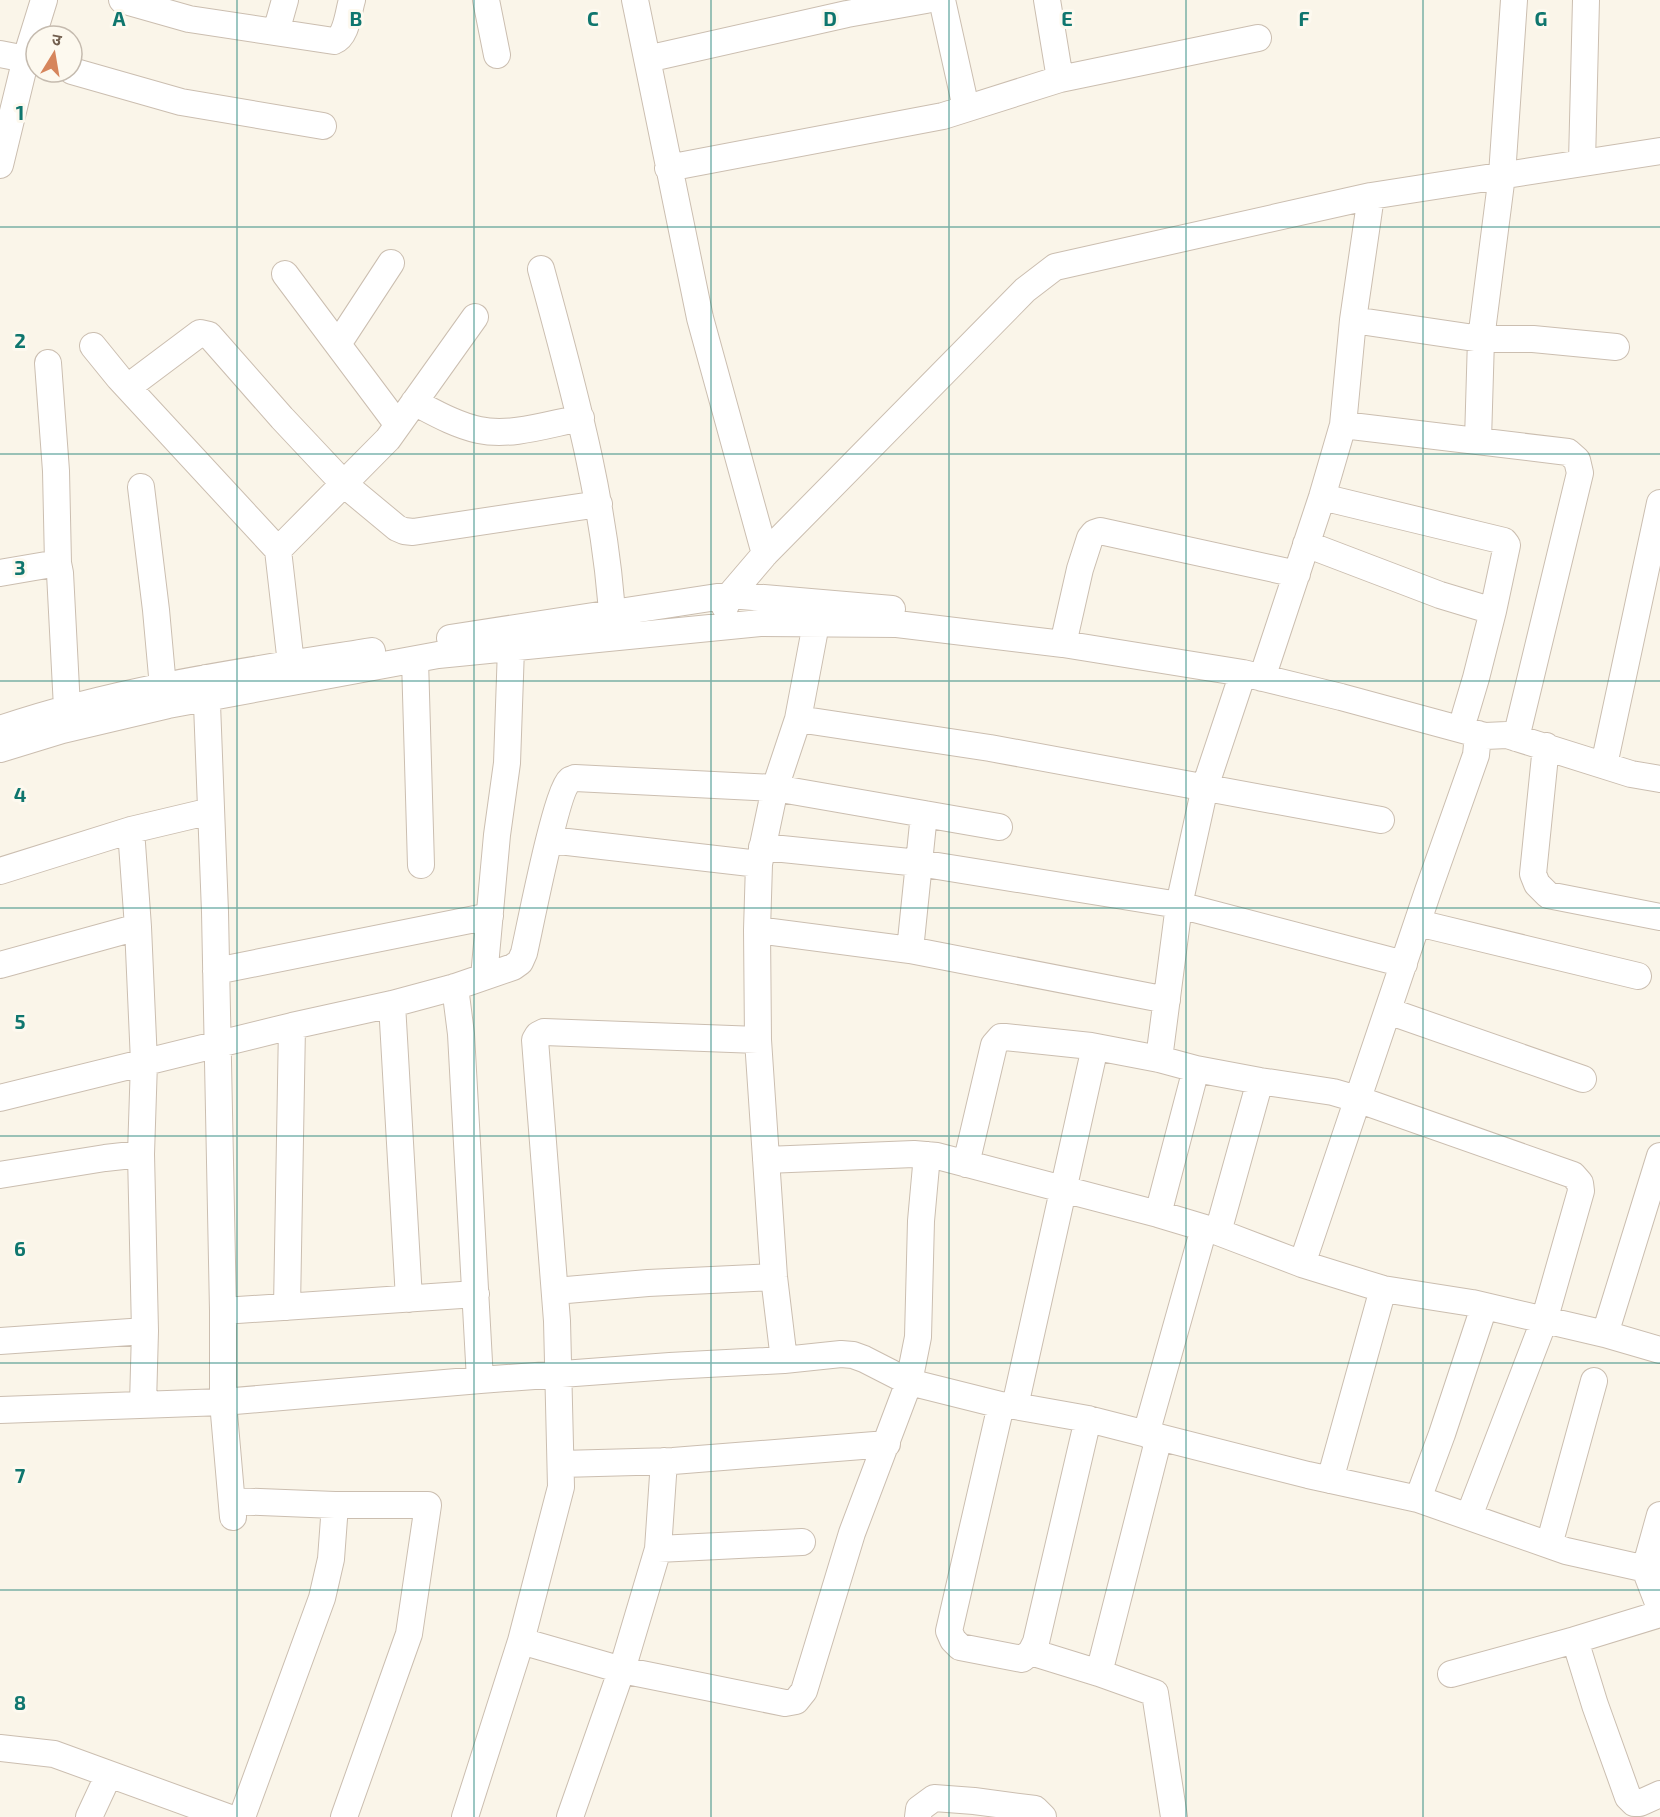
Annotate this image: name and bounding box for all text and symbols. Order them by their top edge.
text: A [112,6,126,30]
text: B [350,6,362,30]
text: C [587,6,599,30]
text: D [823,6,837,30]
text: E [1061,6,1073,30]
text: F [1298,6,1310,30]
text: G [1535,6,1547,30]
north arrow [24,24,84,84]
text: उ [51,29,64,49]
text: 1 [16,100,24,124]
text: 2 [14,328,26,352]
text: 3 [14,555,26,579]
text: 4 [14,782,27,806]
text: 5 [14,1009,26,1033]
text: 6 [14,1236,26,1260]
text: 7 [15,1463,26,1487]
text: 8 [14,1690,26,1714]

